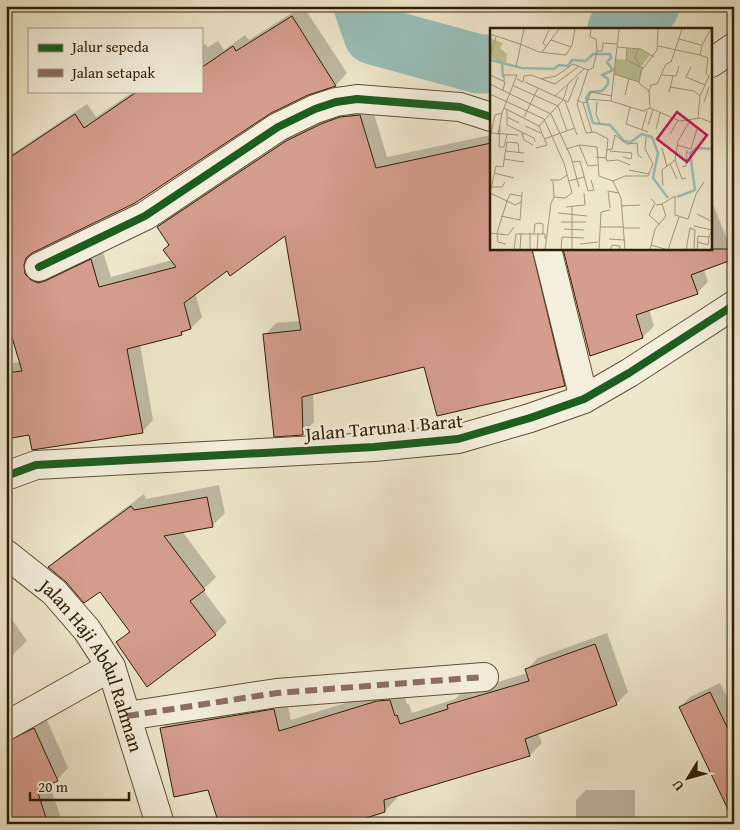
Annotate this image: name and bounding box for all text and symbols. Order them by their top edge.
legend [28,28,202,92]
inset map [490,28,712,250]
text: Jalur sepeda [70,36,149,57]
text: Jalan setapak [70,62,155,83]
street label: Jalan Taruna I Barat [302,406,464,448]
street label: Jalan Haji Abdul Rahman [32,570,151,756]
north arrow [662,752,712,802]
scale bar [30,770,129,802]
text: 20 m [38,776,69,797]
text: U [666,776,688,796]

